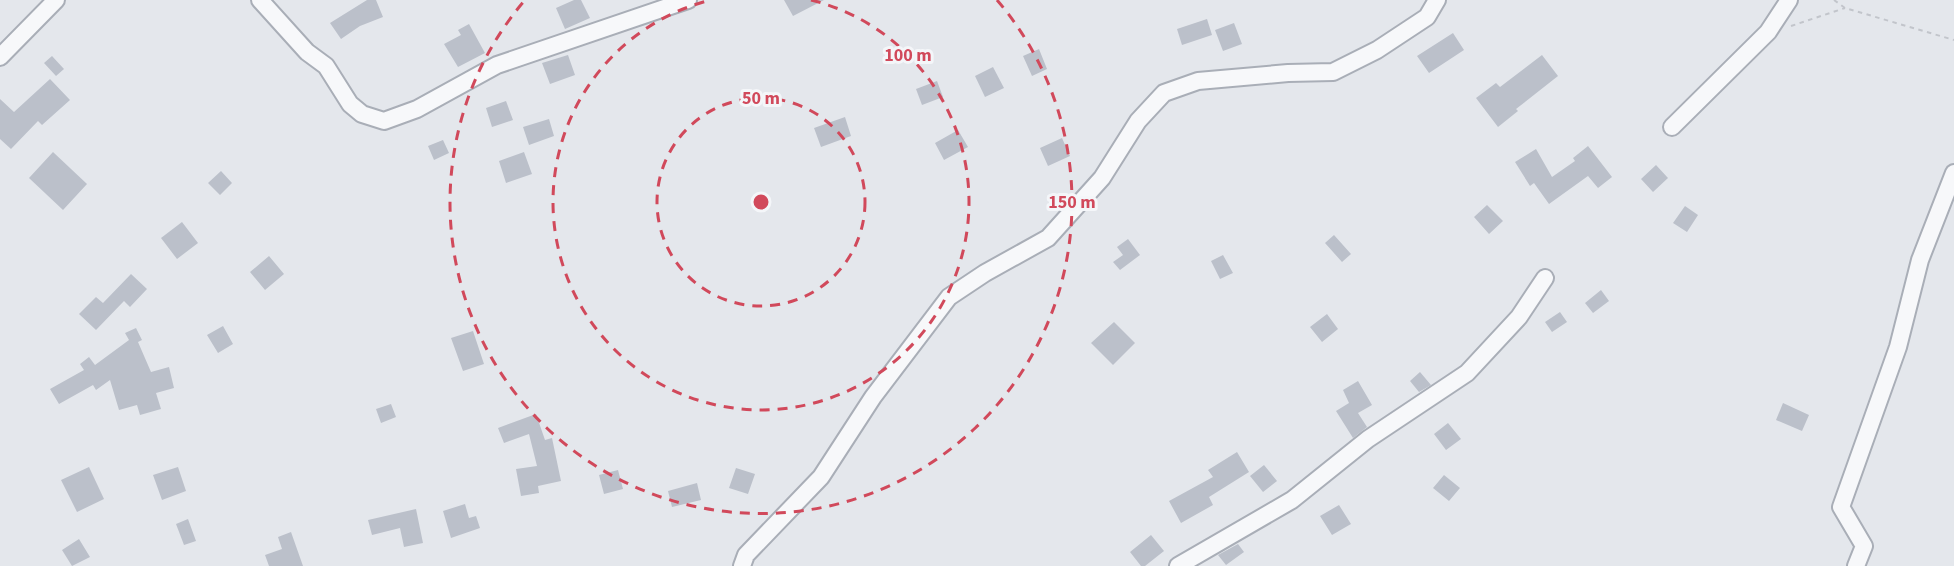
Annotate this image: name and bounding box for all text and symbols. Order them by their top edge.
text: 100 m [884,43,932,68]
text: 50 m [742,86,780,111]
text: 150 m [1048,190,1096,215]
centre of rings [751,192,771,212]

